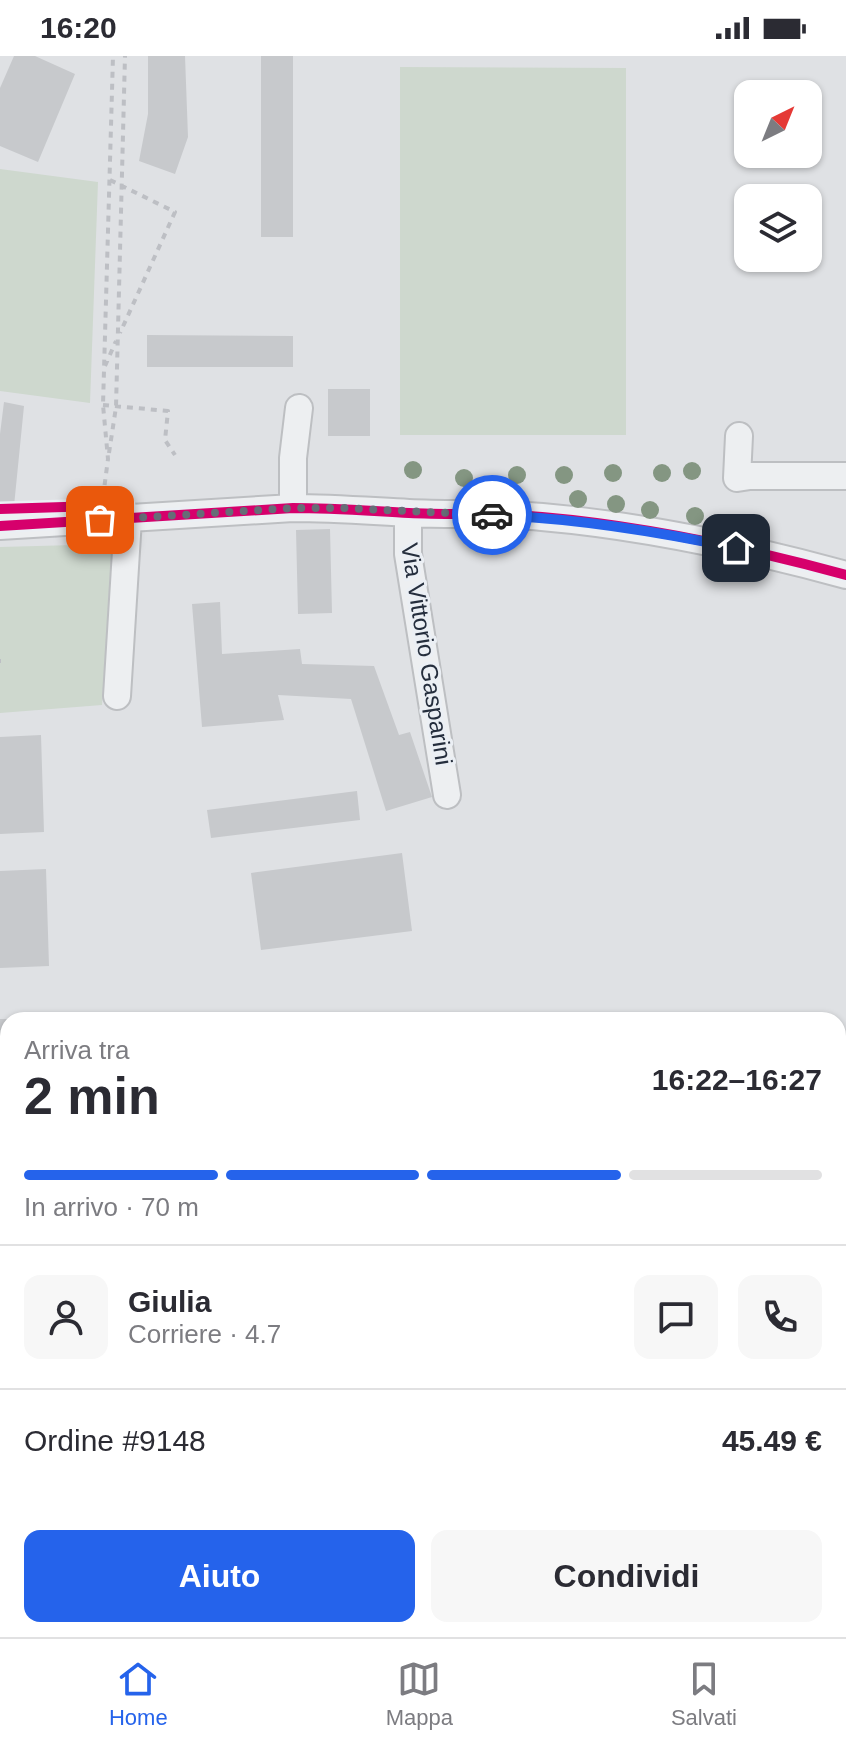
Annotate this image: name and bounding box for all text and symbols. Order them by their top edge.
text: 16:20 [40,11,117,44]
north arrow [734,80,822,168]
map controls [734,80,822,272]
button: layers [734,184,822,272]
courier [452,475,532,555]
pin [66,486,134,554]
icon: car [470,493,514,537]
icon: bag [78,498,122,542]
pin [702,514,770,582]
icon: home [714,526,758,570]
street label: Via Vittorio Gasparini [396,541,458,767]
text: Arriva tra [24,1035,129,1065]
text: 16:22–16:27 [652,1063,822,1096]
text: 2 min [24,1067,160,1125]
text: In arrivo · 70 m [24,1192,199,1222]
button: person [24,1275,108,1359]
button: chat [634,1275,718,1359]
button: phone [738,1275,822,1359]
text: Giulia [128,1285,211,1318]
text: Corriere · 4.7 [128,1319,281,1349]
text: Ordine #9148 [24,1424,206,1457]
text: 45.49 € [722,1424,822,1457]
button: Aiuto [24,1530,415,1622]
button: Condividi [431,1530,822,1622]
tab: Home [109,1657,168,1731]
tab: Mappa [386,1657,453,1731]
tab: Salvati [671,1657,737,1731]

